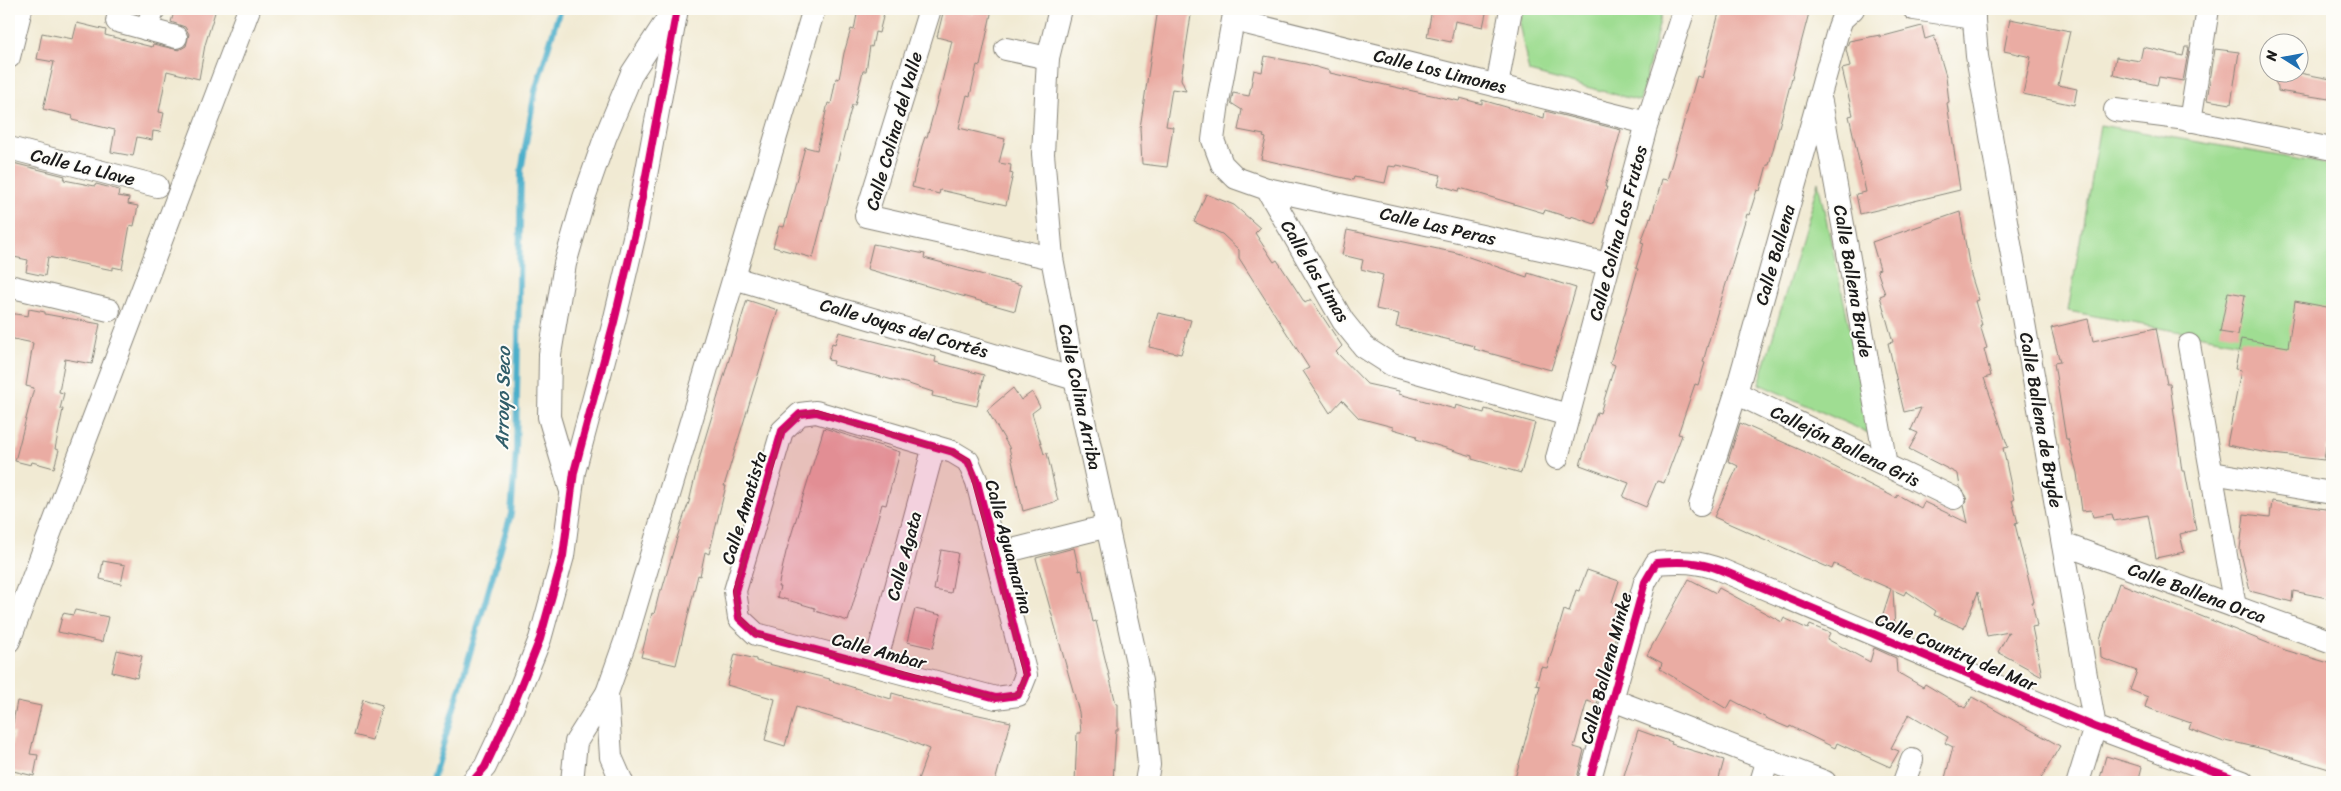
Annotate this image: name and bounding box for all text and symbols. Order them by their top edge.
north arrow [2258,32,2308,82]
street label: Calle Los Limones [1370,39,1510,103]
street label: Calle Colina del Valle [856,48,932,214]
text: N [2258,48,2285,64]
street label: Calle La Llave [27,139,139,195]
street label: Calle Colina Los Frutos [1579,141,1657,324]
street label: Calle Las Peras [1377,197,1500,255]
street label: Calle Ballena [1745,200,1805,309]
street label: Calle Ballena Bryde [1824,202,1882,360]
street label: Calle las Limas [1272,213,1359,329]
street label: Calle Joyas del Cortés [816,289,992,367]
street label: Calle Colina Arriba [1049,321,1111,473]
street label: Calle Ballena de Bryde [2010,330,2072,510]
water label: Arroyo Seco [485,344,520,450]
street label: Callejón Ballena Gris [1765,396,1926,496]
street label: Calle Amatista [712,447,777,568]
street label: Calle Aguamarina [976,476,1042,618]
street label: Calle Agata [877,508,931,604]
street label: Calle Ballena Orca [2123,553,2271,633]
street label: Calle Ballena Minke [1570,588,1642,748]
street label: Calle Country del Mar [1870,604,2043,701]
street label: Calle Ambar [828,623,931,679]

